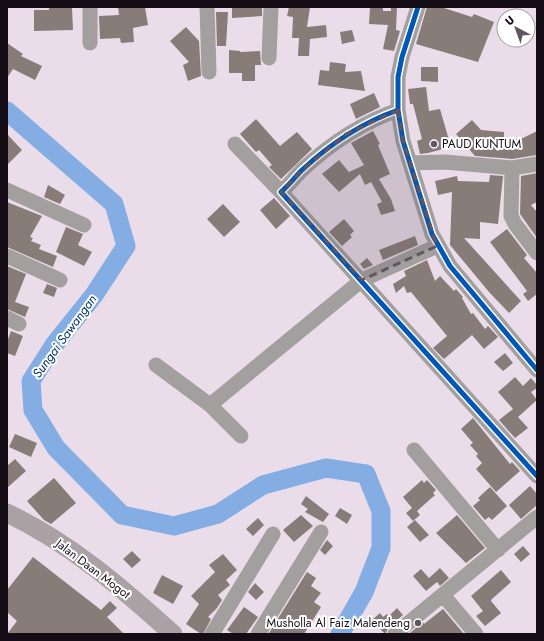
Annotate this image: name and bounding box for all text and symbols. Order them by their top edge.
north arrow [496,8,536,48]
text: U [501,12,518,29]
place label: PAUD KUNTUM [442,135,522,153]
marker: PAUD KUNTUM [429,139,439,149]
water label: Sungai Sawangan [28,290,101,382]
street label: Jalan Daan Mogot [50,534,134,603]
place label: Musholla Al Faiz Malendeng [267,614,410,632]
marker: Musholla Al Faiz Malendeng [413,618,423,628]

